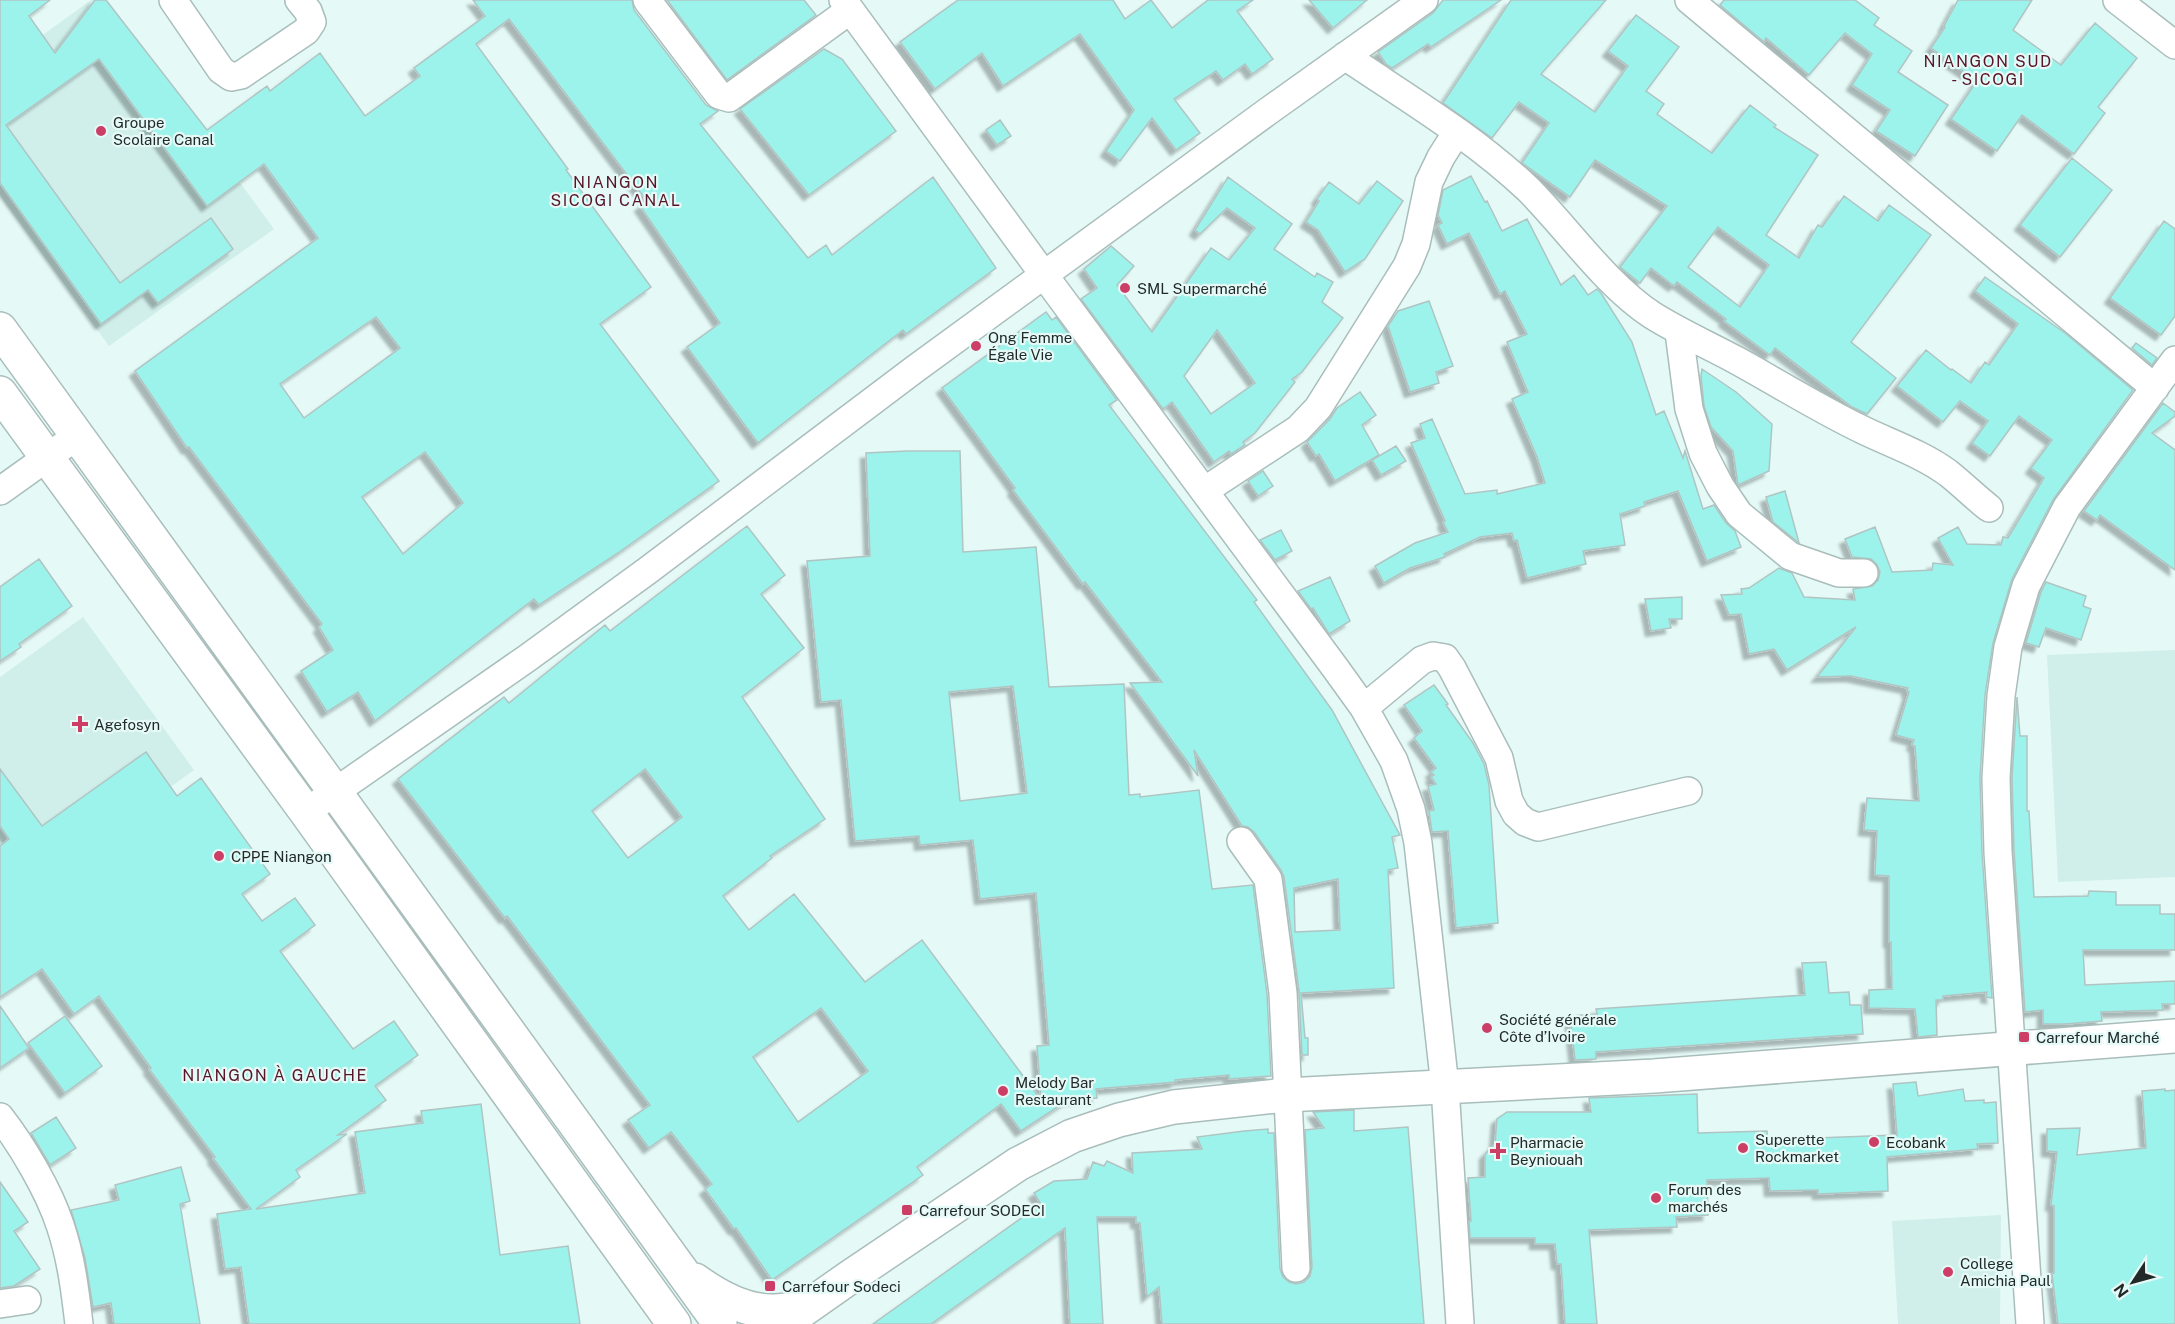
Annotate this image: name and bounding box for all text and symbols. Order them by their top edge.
district label: NIANGON SUD - SICOGI [1924,52,2052,89]
place label: Groupe Scolaire Canal [113,114,214,148]
marker: Groupe Scolaire Canal [94,124,108,138]
district label: NIANGON SICOGI CANAL [551,173,681,210]
place label: SML Supermarché [1137,280,1267,297]
marker: SML Supermarché [1118,281,1132,295]
place label: Ong Femme Égale Vie [988,329,1072,363]
marker: Ong Femme Égale Vie [969,339,983,353]
marker: Agefosyn [71,715,89,733]
place label: Agefosyn [94,716,160,733]
place label: CPPE Niangon [231,848,332,865]
marker: CPPE Niangon [212,849,226,863]
place label: Société générale Côte d’Ivoire [1499,1011,1616,1045]
marker: Société générale Côte d’Ivoire [1480,1021,1494,1035]
place label: Carrefour Marché [2036,1029,2159,1046]
marker: Carrefour Marché [2017,1030,2031,1044]
district label: NIANGON À GAUCHE [182,1065,368,1085]
place label: Melody Bar Restaurant [1015,1074,1094,1108]
marker: Melody Bar Restaurant [996,1084,1010,1098]
place label: Superette Rockmarket [1755,1131,1839,1165]
place label: Pharmacie Beyniouah [1510,1134,1584,1168]
place label: Ecobank [1886,1134,1946,1151]
marker: Ecobank [1867,1135,1881,1149]
marker: Superette Rockmarket [1736,1141,1750,1155]
marker: Pharmacie Beyniouah [1491,1144,1505,1158]
place label: Forum des marchés [1668,1181,1741,1215]
marker: Forum des marchés [1649,1191,1663,1205]
place label: Carrefour SODECI [919,1202,1045,1219]
marker: Carrefour SODECI [900,1203,914,1217]
north arrow [2103,1252,2163,1312]
place label: College Amichia Paul [1960,1255,2051,1289]
marker: College Amichia Paul [1941,1265,1955,1279]
place label: Carrefour Sodeci [782,1278,901,1295]
marker: Carrefour Sodeci [763,1279,777,1293]
text: N [2110,1280,2133,1301]

